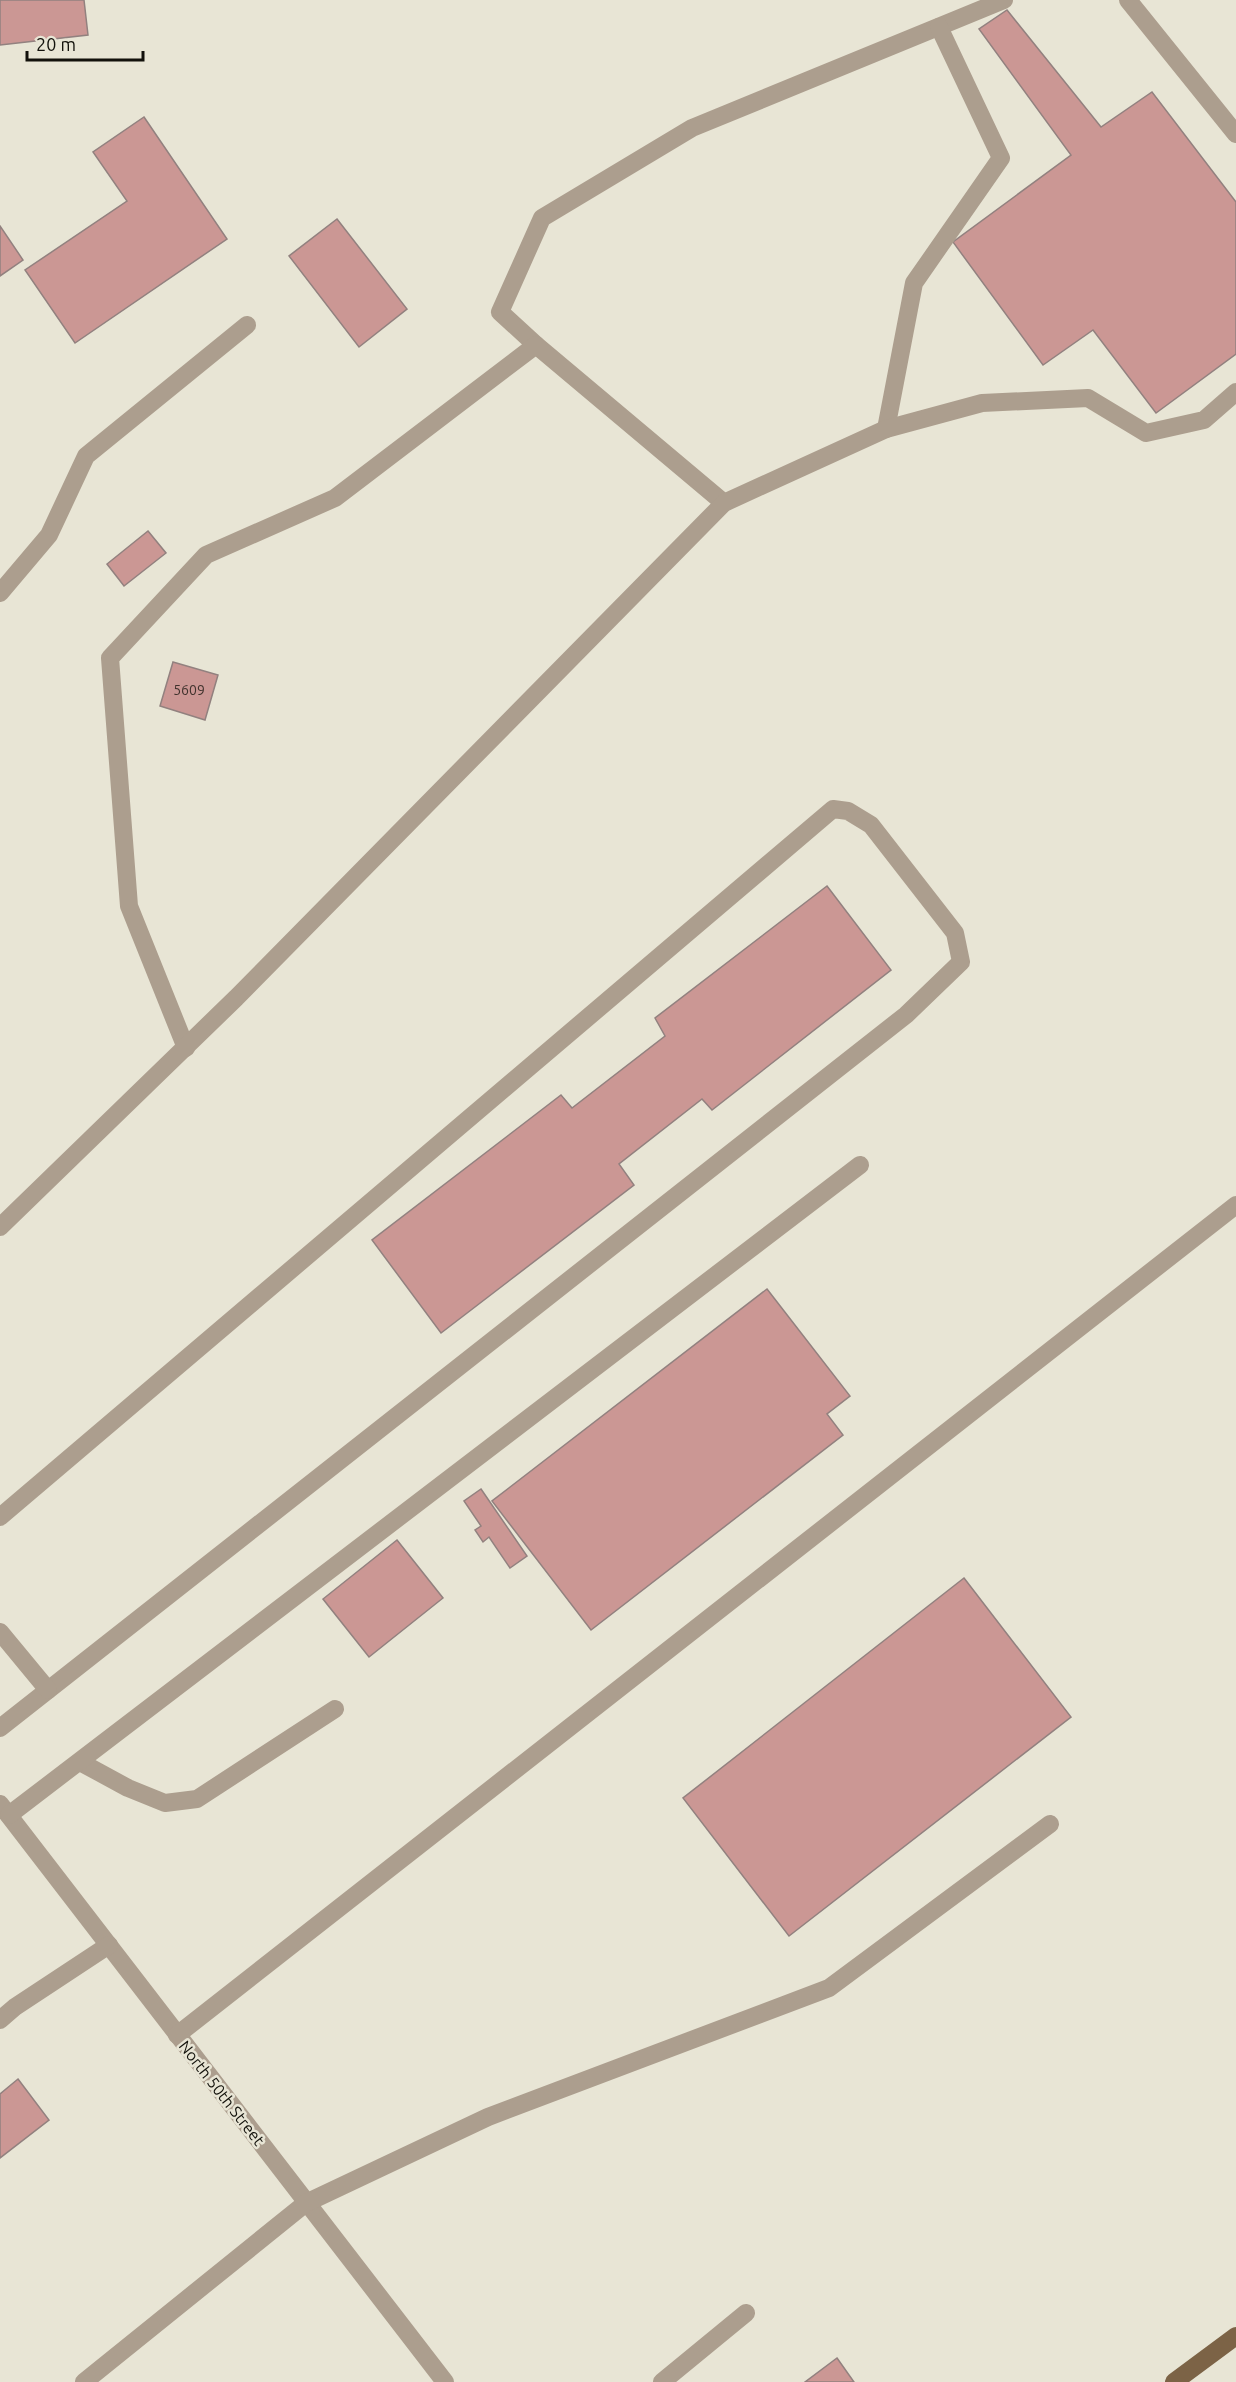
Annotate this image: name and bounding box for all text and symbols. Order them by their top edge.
scale bar [27,24,142,62]
text: 20 m [36,34,76,54]
house number: 5609 [173,682,205,698]
street label: North 50th Street [176,2037,269,2149]

